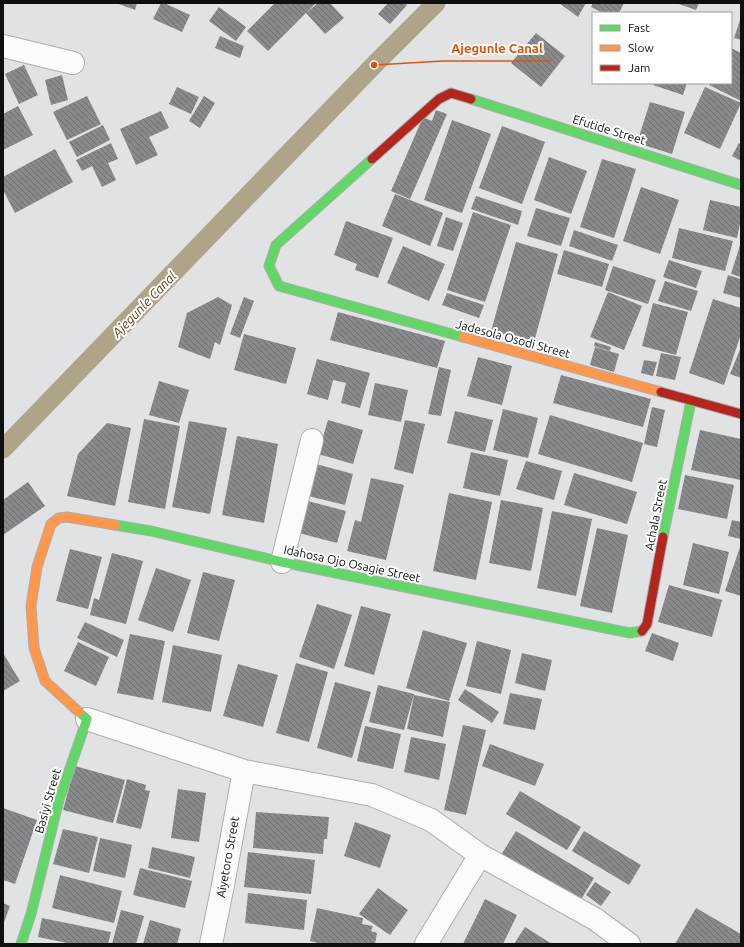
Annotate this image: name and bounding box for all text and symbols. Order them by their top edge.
legend [592,12,732,84]
text: Fast [628,21,650,34]
callout: Ajegunle Canal [443,36,551,61]
text: Ajegunle Canal [451,41,543,55]
text: Slow [628,41,654,54]
text: Jam [628,61,650,74]
street label: Efutide Street [571,112,648,147]
water label: Ajegunle Canal [109,268,179,340]
street label: Jadesola Osodi Street [455,317,572,360]
street label: Achala Street [642,478,669,551]
street label: Idahosa Ojo Osagie Street [282,543,422,584]
street label: Basiyi Street [32,767,63,835]
street label: Aiyetoro Street [214,815,241,899]

